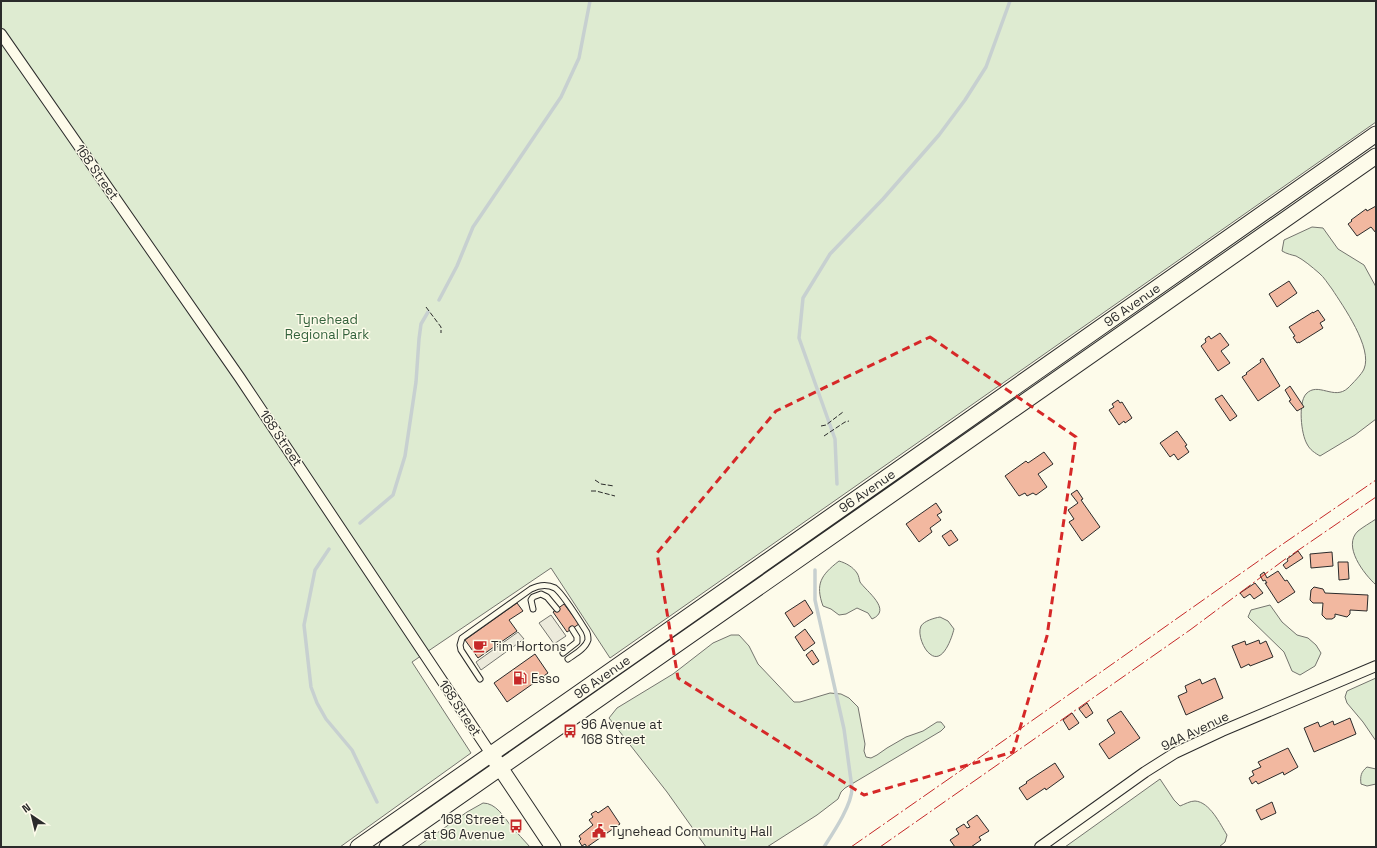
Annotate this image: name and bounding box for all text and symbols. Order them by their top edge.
street label: 168 Street [72,141,122,203]
street label: 96 Avenue [1101,279,1163,331]
park label: Tynehead Regional Park [285,311,369,343]
street label: 168 Street [256,406,306,470]
street label: 96 Avenue [836,465,898,517]
cafe icon: Tim Hortons [472,638,488,654]
place label: Tim Hortons [491,638,566,655]
street label: 96 Avenue [571,651,633,703]
fuel station icon: Esso [512,670,528,686]
place label: Esso [531,670,560,687]
street label: 168 Street [435,676,485,740]
street label: 94A Avenue [1158,707,1232,755]
place label: 96 Avenue at 168 Street [581,716,662,748]
bus stop icon: 96 Avenue at 168 Street [562,723,578,739]
north arrow [12,796,52,836]
text: N [19,800,33,816]
place label: 168 Street at 96 Avenue [424,811,505,843]
bus stop icon: 168 Street at 96 Avenue [508,818,524,834]
public building icon: Tynehead Community Hall [591,823,607,839]
place label: Tynehead Community Hall [610,823,772,840]

